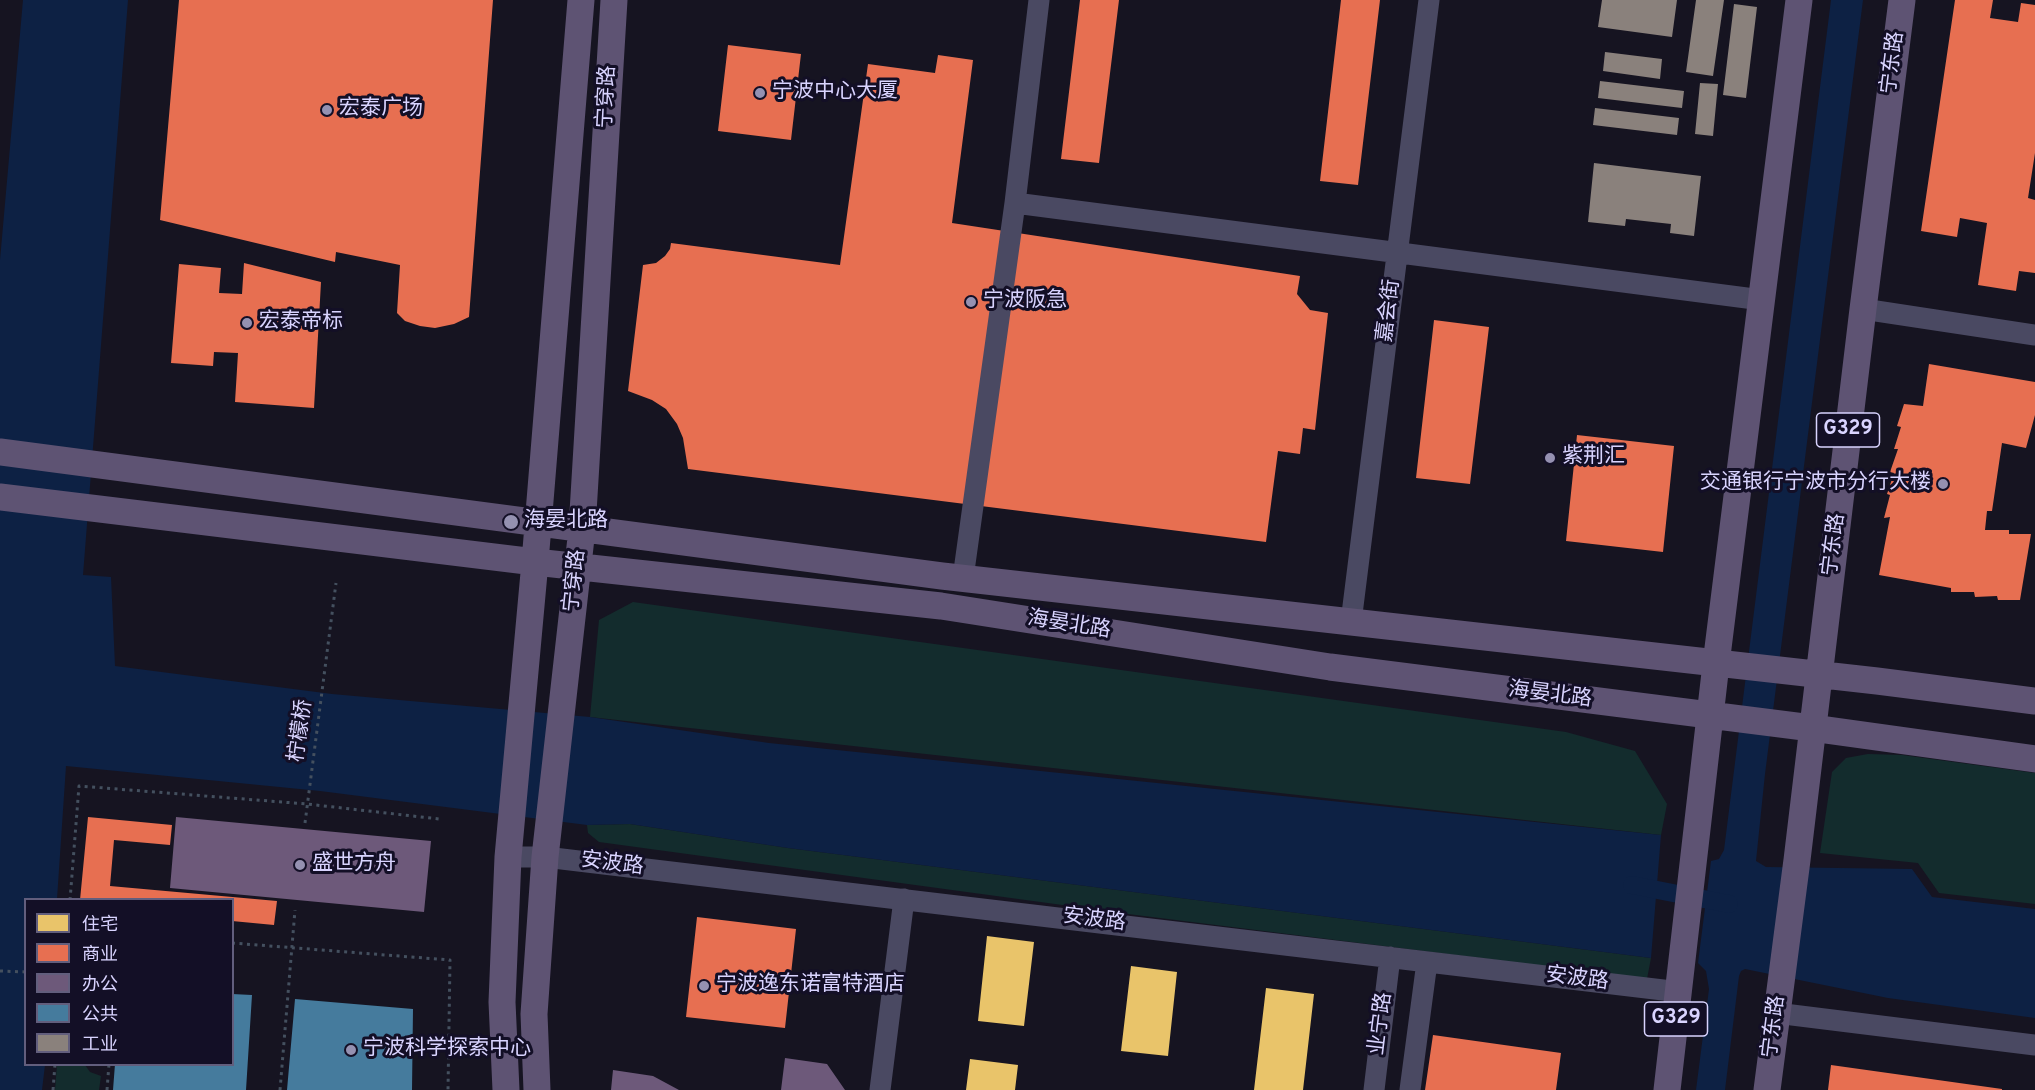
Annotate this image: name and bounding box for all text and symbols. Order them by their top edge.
street label: 宁东路 [1878,30,1910,96]
street label: 宁穿路 [594,65,622,129]
place label: 宁波中心大厦 [772,80,898,106]
marker: 宁波中心大厦 [753,86,767,100]
place label: 宏泰广场 [339,97,423,123]
marker: 宏泰广场 [320,103,334,117]
street label: 嘉会街 [1374,278,1406,344]
place label: 宁波阪急 [983,289,1067,315]
marker: 宁波阪急 [964,295,978,309]
place label: 宏泰帝标 [259,310,343,336]
marker: 宏泰帝标 [240,316,254,330]
road number: G329 [1816,413,1880,447]
place label: 紫荆汇 [1562,445,1625,471]
marker: 紫荆汇 [1543,451,1557,465]
place label: 交通银行宁波市分行大楼 [1700,471,1931,497]
marker: 交通银行宁波市分行大楼 [1936,477,1950,491]
place label: 海晏北路 [524,509,608,535]
street label: 宁东路 [1819,512,1851,578]
marker: 海晏北路 [502,513,520,531]
street label: 宁穿路 [560,548,592,614]
street label: 海晏北路 [1026,607,1112,645]
street label: 海晏北路 [1507,678,1593,714]
street label: 柠檬桥 [285,698,319,764]
street label: 安波路 [579,849,645,881]
place label: 盛世方舟 [312,852,396,878]
marker: 盛世方舟 [293,858,307,872]
legend [24,898,234,1066]
street label: 安波路 [1061,905,1127,937]
text: 住宅 [82,914,118,937]
text: 商业 [82,944,118,967]
street label: 安波路 [1544,964,1610,996]
place label: 宁波逸东诺富特酒店 [716,973,905,999]
text: 办公 [82,974,118,997]
marker: 宁波逸东诺富特酒店 [697,979,711,993]
street label: 业宁路 [1366,991,1398,1057]
street label: 宁东路 [1759,994,1791,1060]
road number: G329 [1644,1002,1708,1036]
text: 公共 [82,1004,118,1027]
text: 工业 [82,1034,118,1057]
place label: 宁波科学探索中心 [363,1037,531,1063]
marker: 宁波科学探索中心 [344,1043,358,1057]

